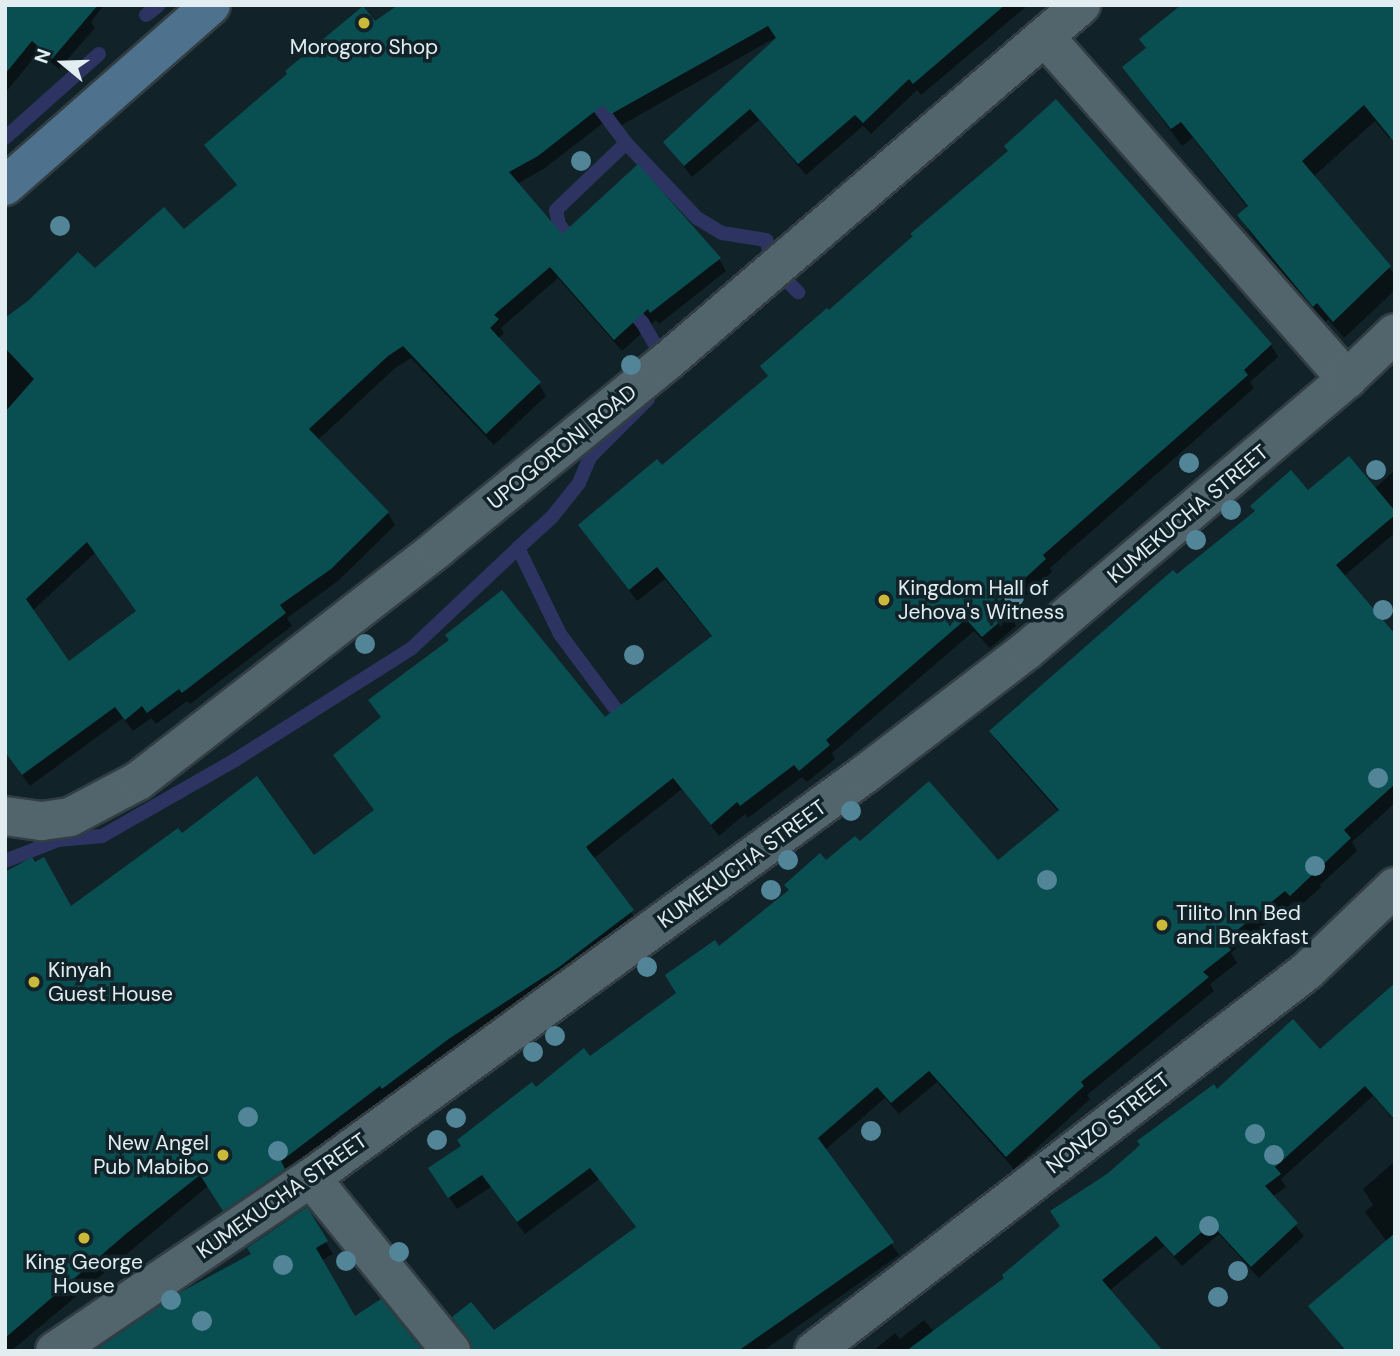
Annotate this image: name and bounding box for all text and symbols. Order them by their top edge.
marker: Morogoro Shop [356,15,372,31]
north arrow [28,28,98,98]
place label: Morogoro Shop [290,34,438,60]
text: N [29,45,57,67]
street label: UPOGORONI ROAD [483,379,641,515]
street label: KUMEKUCHA STREET [1103,439,1273,589]
place label: Kingdom Hall of Jehova's Witness [898,575,1065,625]
marker: Kingdom Hall of Jehova's Witness [876,592,892,608]
street label: KUMEKUCHA STREET [653,794,831,934]
place label: Tilito Inn Bed and Breakfast [1176,900,1309,950]
marker: Tilito Inn Bed and Breakfast [1154,917,1170,933]
place label: Kinyah Guest House [48,957,173,1007]
marker: Kinyah Guest House [26,974,42,990]
street label: NONZO STREET [1041,1067,1175,1179]
street label: KUMEKUCHA STREET [192,1128,372,1264]
place label: New Angel Pub Mabibo [93,1130,209,1180]
marker: New Angel Pub Mabibo [215,1147,231,1163]
marker: King George House [76,1230,92,1246]
place label: King George House [25,1249,143,1299]

